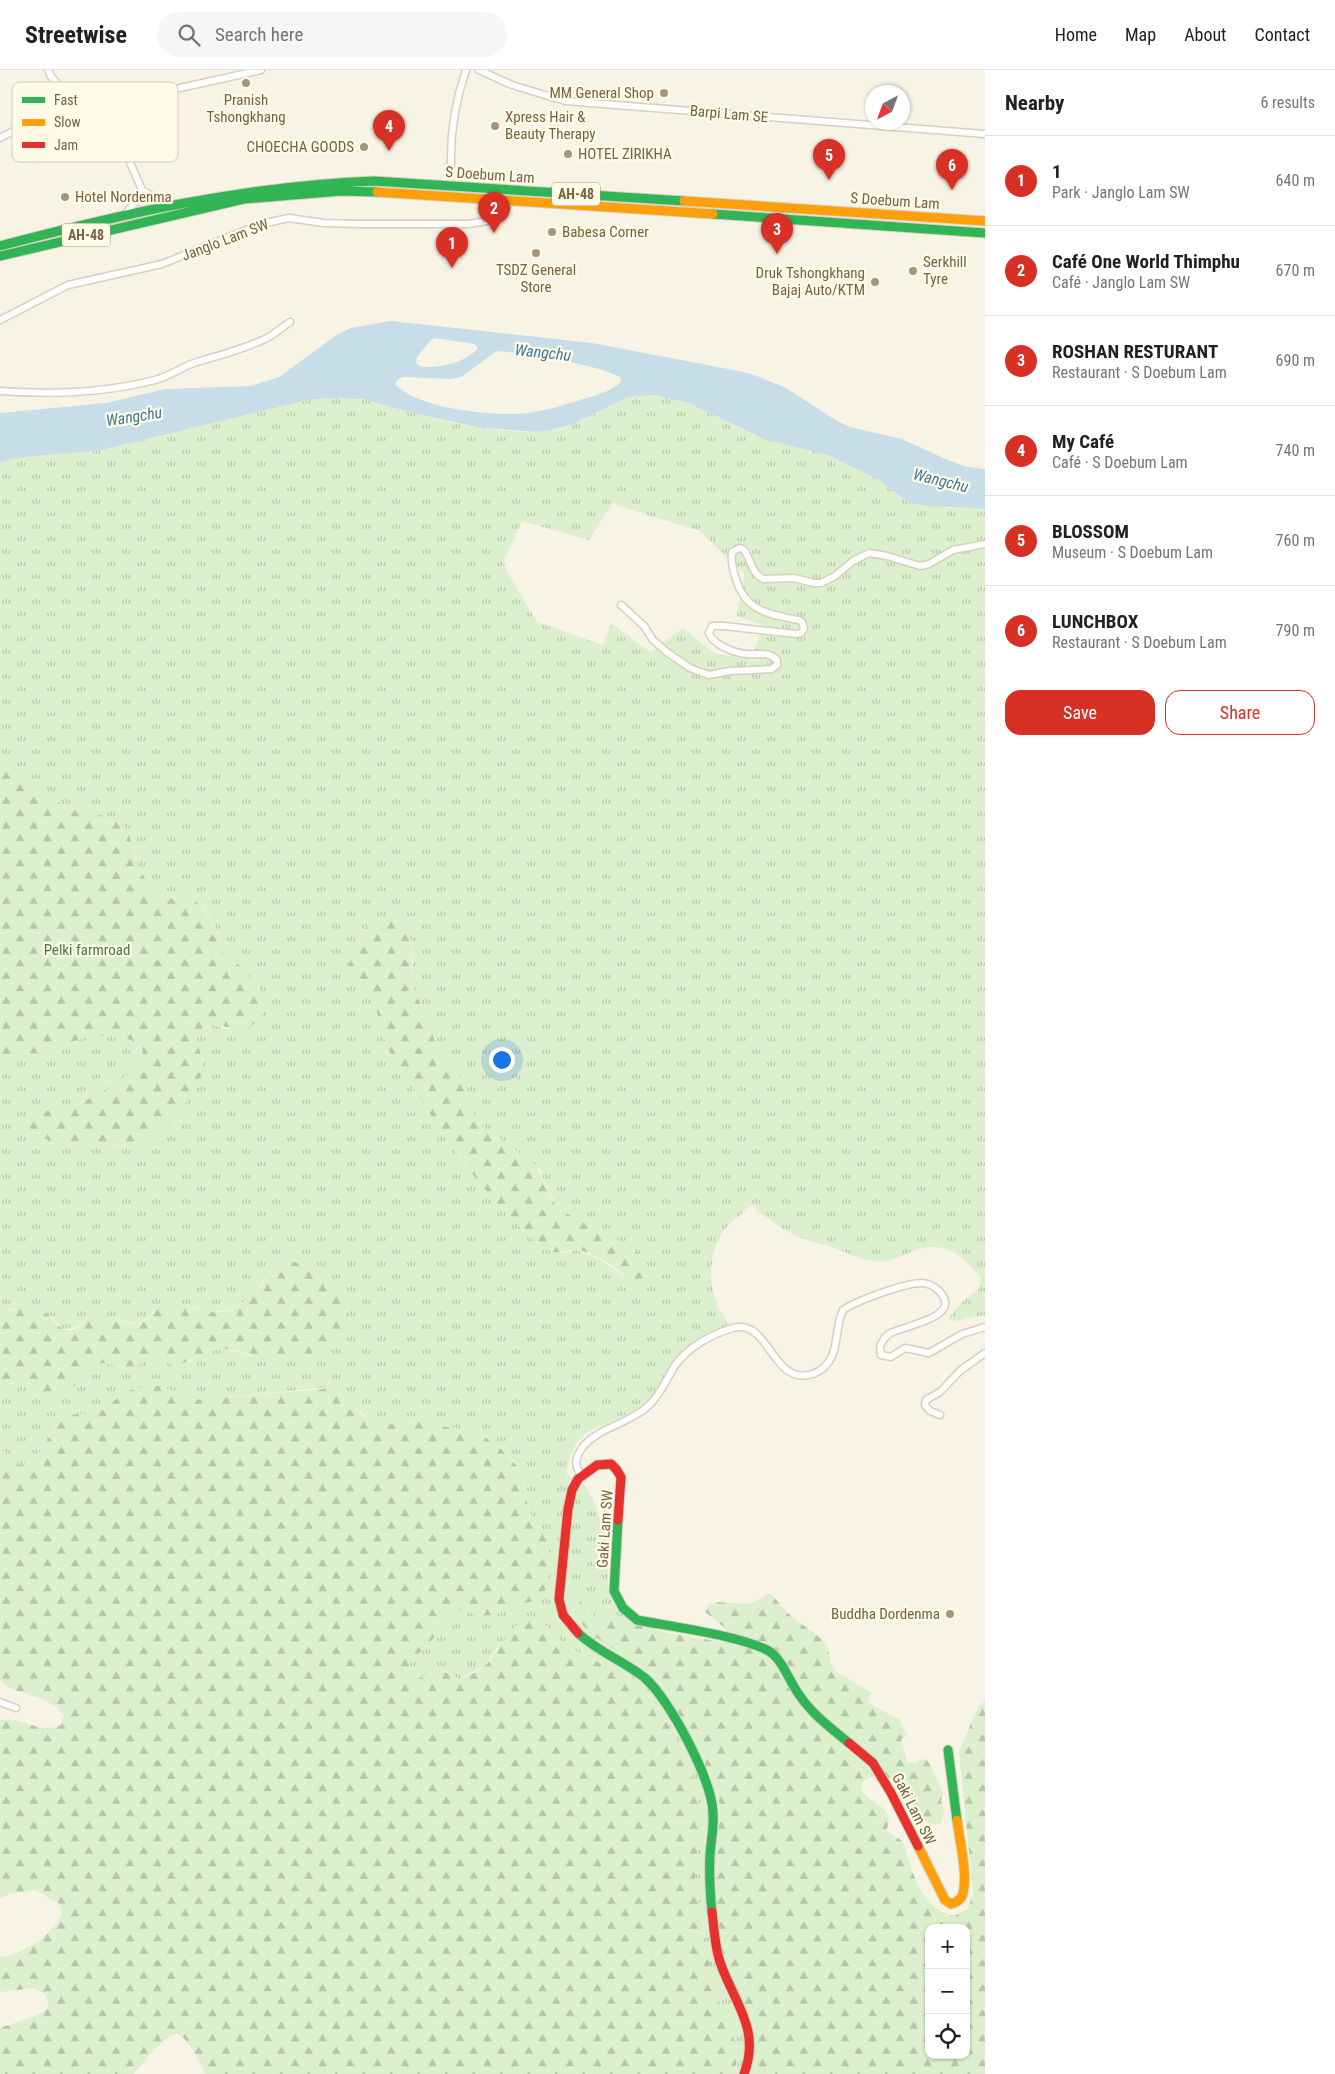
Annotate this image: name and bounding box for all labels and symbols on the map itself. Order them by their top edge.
marker: Pranish Tshongkhang [240,77,252,89]
legend [12,82,178,162]
place label: MM General Shop [549,84,654,102]
north arrow [865,85,910,130]
marker: MM General Shop [658,87,670,99]
place label: Pranish Tshongkhang [206,91,286,126]
text: Fast [54,92,78,108]
street label: Barpi Lam SE [689,102,769,126]
place label: Xpress Hair & Beauty Therapy [505,108,596,143]
pin: 4 [373,110,405,151]
text: Slow [54,114,81,130]
marker: Xpress Hair & Beauty Therapy [489,120,501,132]
text: Jam [54,137,78,153]
place label: CHOECHA GOODS [246,138,354,156]
pin: 5 [813,139,845,180]
marker: CHOECHA GOODS [358,141,370,153]
place label: HOTEL ZIRIKHA [578,145,672,163]
marker: HOTEL ZIRIKHA [562,148,574,160]
pin: 6 [936,149,968,190]
street label: S Doebum Lam [445,163,535,187]
road number: AH-48 [552,182,600,206]
place label: Hotel Nordenma [75,188,172,206]
street label: S Doebum Lam [850,189,940,213]
marker: Hotel Nordenma [59,191,71,203]
pin: 2 [478,192,510,233]
pin: 3 [761,213,793,254]
street label: Janglo Lam SW [179,215,272,265]
place label: Babesa Corner [562,223,649,241]
road number: AH-48 [62,224,110,246]
marker: Babesa Corner [546,226,558,238]
pin: 1 [436,227,468,268]
marker: TSDZ General Store [530,247,542,259]
place label: Serkhill Tyre [923,253,967,288]
place label: TSDZ General Store [496,261,576,296]
place label: Druk Tshongkhang Bajaj Auto/KTM [756,264,865,299]
marker: Serkhill Tyre [907,265,919,277]
marker: Druk Tshongkhang Bajaj Auto/KTM [869,276,881,288]
water label: Wangchu [514,340,572,365]
water label: Wangchu [105,403,164,430]
water label: Wangchu [911,464,971,497]
park label: Pelki farmroad [44,941,130,959]
your location [489,1047,515,1073]
street label: Gaki Lam SW [593,1489,617,1569]
place label: Buddha Dordenma [831,1605,940,1623]
marker: Buddha Dordenma [944,1608,956,1620]
street label: Gaki Lam SW [888,1770,940,1848]

